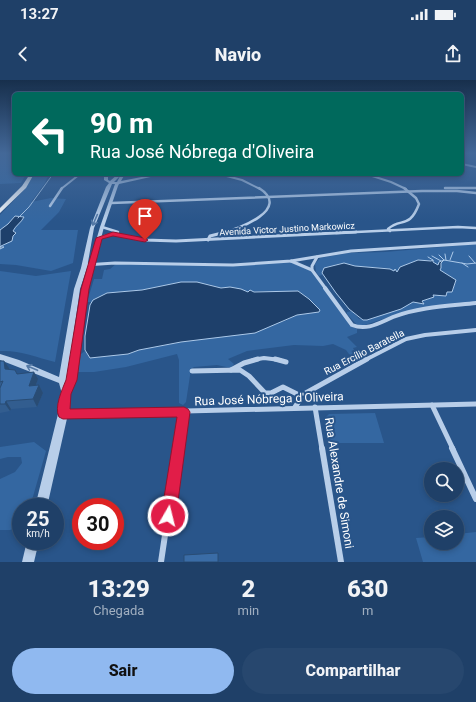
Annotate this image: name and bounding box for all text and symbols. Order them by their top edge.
text: 13:27 [20,5,59,23]
icon: back [12,43,34,65]
icon: share [442,43,464,65]
text: Navio [215,44,261,65]
text: 90 m [90,107,153,140]
icon: left [24,108,76,160]
text: Rua José Nóbrega d'Oliveira [90,141,314,162]
pin [128,199,162,240]
icon: arrive [134,205,156,227]
one-way arrow [91,213,99,225]
street label: Avenida Victor Justino Markowicz [219,220,356,238]
street label: Rua Ercílio Baratella [322,327,406,377]
one-way arrow [26,364,38,371]
street label: Rua José Nóbrega d'Oliveira [194,389,344,409]
street label: Rua Alexandre de Simoni [322,416,356,550]
map controls [424,462,464,550]
button: search [424,462,464,502]
position arrow [147,495,189,537]
speed limit sign: 30 [72,498,124,550]
text: 25 [27,507,49,531]
button: layers [424,510,464,550]
text: km/h [26,528,50,539]
text: 13:29 [88,575,150,603]
text: 2 [241,575,255,603]
text: 630 [347,575,388,603]
text: Chegada [93,603,144,618]
text: min [238,603,259,618]
text: m [362,603,373,618]
button: Sair [12,648,234,694]
button: Compartilhar [242,648,464,694]

